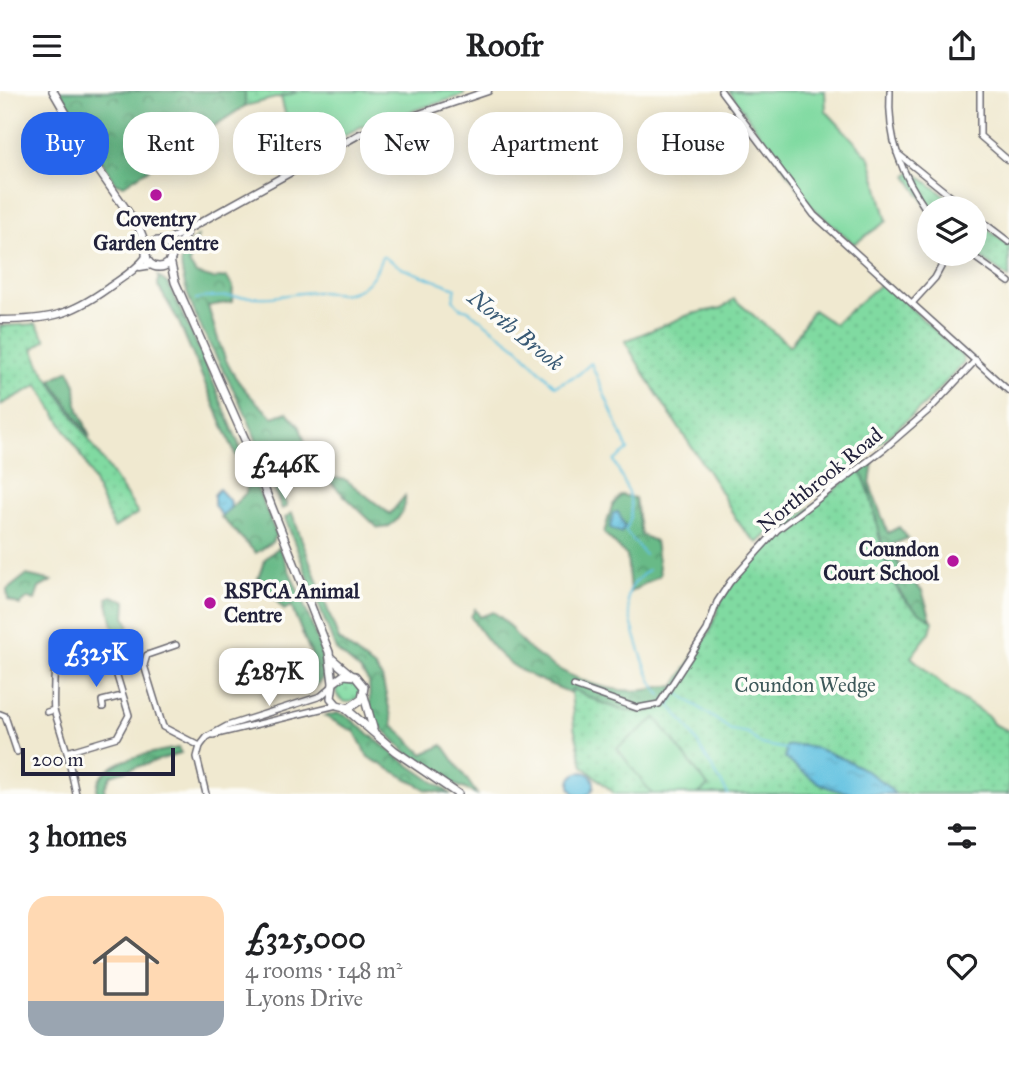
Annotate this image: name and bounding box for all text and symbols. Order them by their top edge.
text: Roofr [466,26,543,65]
icon: menu [28,27,66,65]
icon: share [943,27,981,65]
chip: Buy [21,112,109,175]
chip: Rent [123,112,219,175]
chip: Filters [233,112,346,175]
chip: New [360,112,454,175]
chip: Apartment [468,112,623,175]
chip: House [637,112,749,175]
marker: Coventry Garden Centre [148,187,164,203]
map controls [917,196,987,266]
button: layers [917,196,987,266]
place label: Coventry Garden Centre [93,206,219,256]
water label: North Brook [461,282,569,377]
street label: Northbrook Road [752,421,888,538]
pin: £246K [236,441,334,501]
text: £246K [251,450,319,478]
place label: Coundon Court School [823,536,940,586]
marker: Coundon Court School [945,553,961,569]
place label: RSPCA Animal Centre [224,578,361,628]
marker: RSPCA Animal Centre [202,595,218,611]
pin: £325K [47,629,145,689]
text: £325K [64,638,128,666]
pin: £287K [220,649,318,708]
text: £287K [235,657,303,685]
park label: Coundon Wedge [734,672,876,698]
scale bar [21,745,175,777]
text: 200 m [32,748,84,771]
icon: filters [943,817,981,855]
text: 3 homes [28,818,127,854]
text: £325,000 [245,920,366,956]
icon: home [84,924,168,1008]
icon: heart [943,947,981,985]
text: 4 rooms · 148 m² [245,956,402,984]
text: Lyons Drive [245,984,363,1012]

